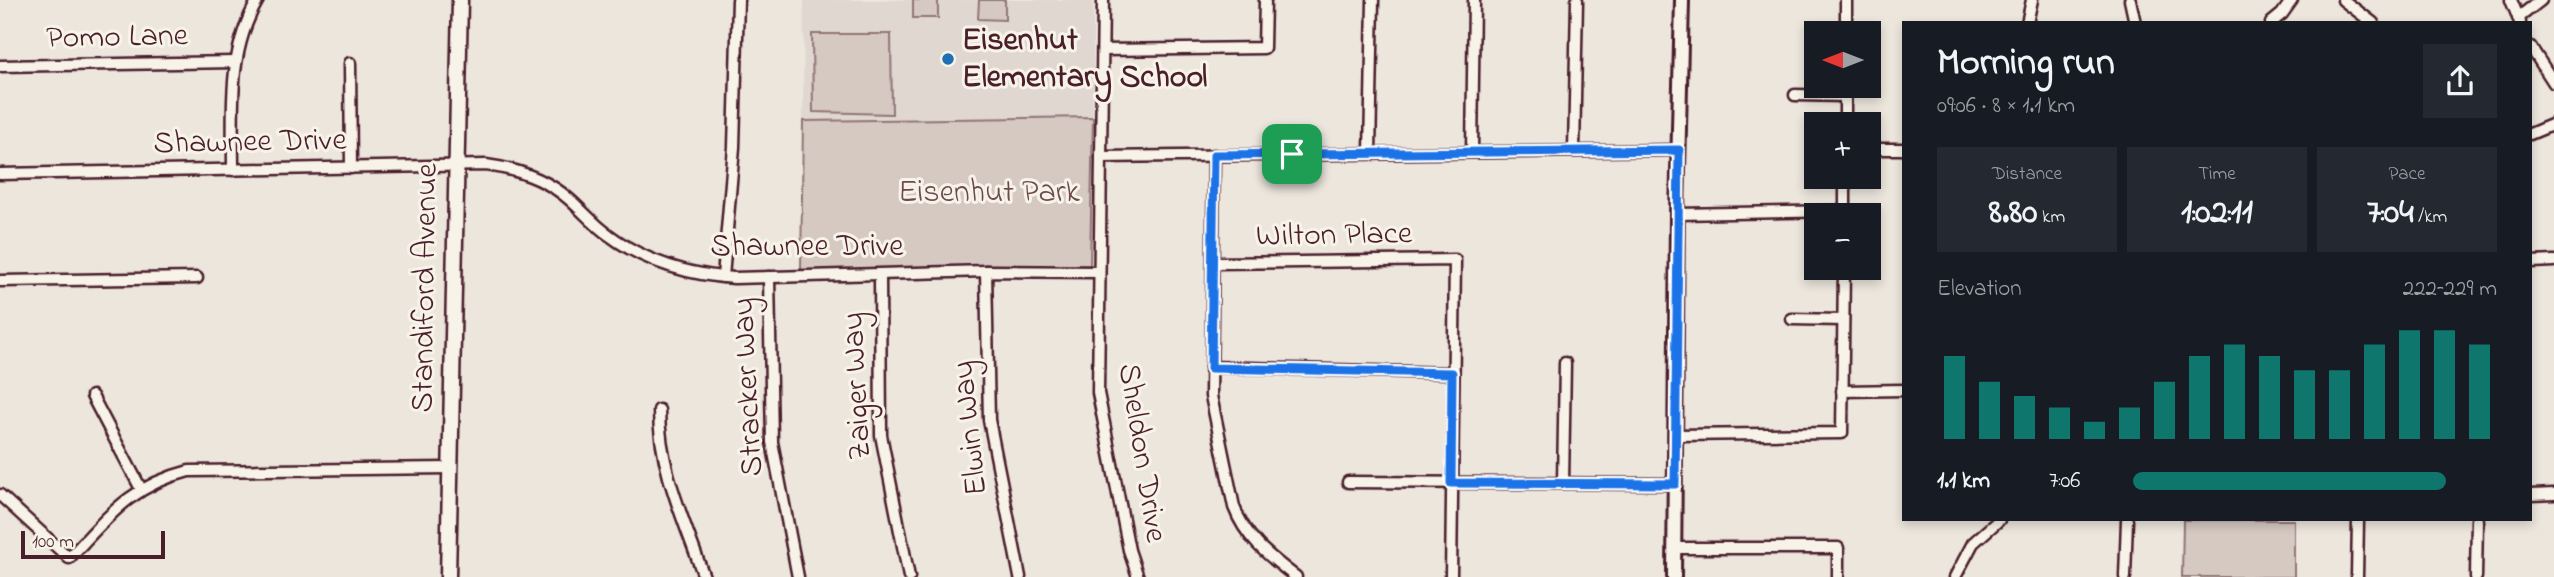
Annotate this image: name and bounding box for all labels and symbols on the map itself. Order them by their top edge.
street label: Pomo Lane [46,13,189,63]
place label: Eisenhut Elementary School [962,18,1207,103]
north arrow [1804,21,1881,98]
marker: Eisenhut Elementary School [940,51,956,67]
street label: Shawnee Drive [153,118,348,168]
pin [1262,124,1322,184]
street label: Standiford Avenue [400,162,452,413]
park label: Eisenhut Park [898,170,1081,217]
street label: Wilton Place [1255,211,1413,261]
street label: Shawnee Drive [710,224,904,271]
street label: Stracker Way [721,296,777,478]
street label: Zaiger Way [831,311,885,461]
street label: Elwin Way [941,358,1001,498]
street label: Sheldon Drive [1104,360,1178,547]
scale bar [21,528,164,560]

